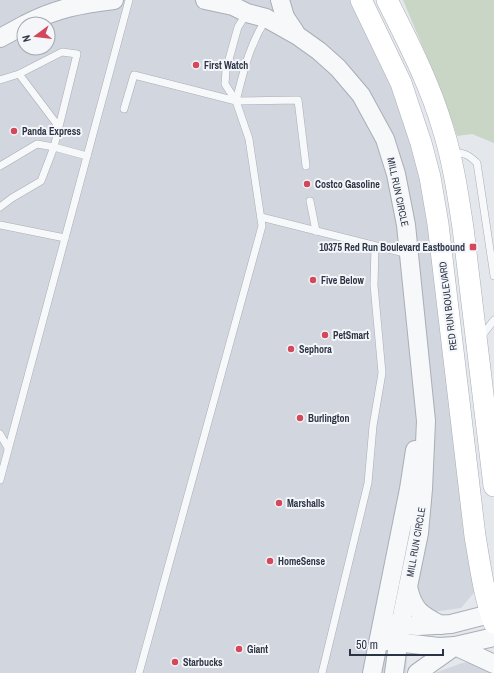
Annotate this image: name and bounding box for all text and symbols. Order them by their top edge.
north arrow [16,16,56,56]
text: N [19,34,34,44]
place label: First Watch [204,59,248,72]
marker: First Watch [191,60,201,70]
place label: Panda Express [22,125,81,138]
marker: Panda Express [9,126,19,136]
street label: MILL RUN CIRCLE [384,156,412,228]
place label: Costco Gasoline [315,178,380,191]
marker: Costco Gasoline [302,179,312,189]
place label: 10375 Red Run Boulevard Eastbound [319,241,465,254]
marker: 10375 Red Run Boulevard Eastbound [468,242,478,252]
street label: RED RUN BOULEVARD [436,261,460,351]
place label: Five Below [321,274,364,287]
marker: Five Below [308,275,318,285]
place label: PetSmart [333,329,369,342]
marker: PetSmart [320,330,330,340]
place label: Sephora [299,343,332,356]
marker: Sephora [286,344,296,354]
place label: Burlington [308,412,349,425]
marker: Burlington [295,413,305,423]
place label: Marshalls [287,497,325,510]
marker: Marshalls [274,498,284,508]
street label: MILL RUN CIRCLE [403,506,429,578]
place label: HomeSense [278,555,325,568]
marker: HomeSense [265,556,275,566]
scale bar [350,631,443,657]
text: 50 m [356,637,378,653]
place label: Giant [247,643,268,656]
marker: Giant [234,644,244,654]
place label: Starbucks [183,656,223,669]
marker: Starbucks [170,657,180,667]

